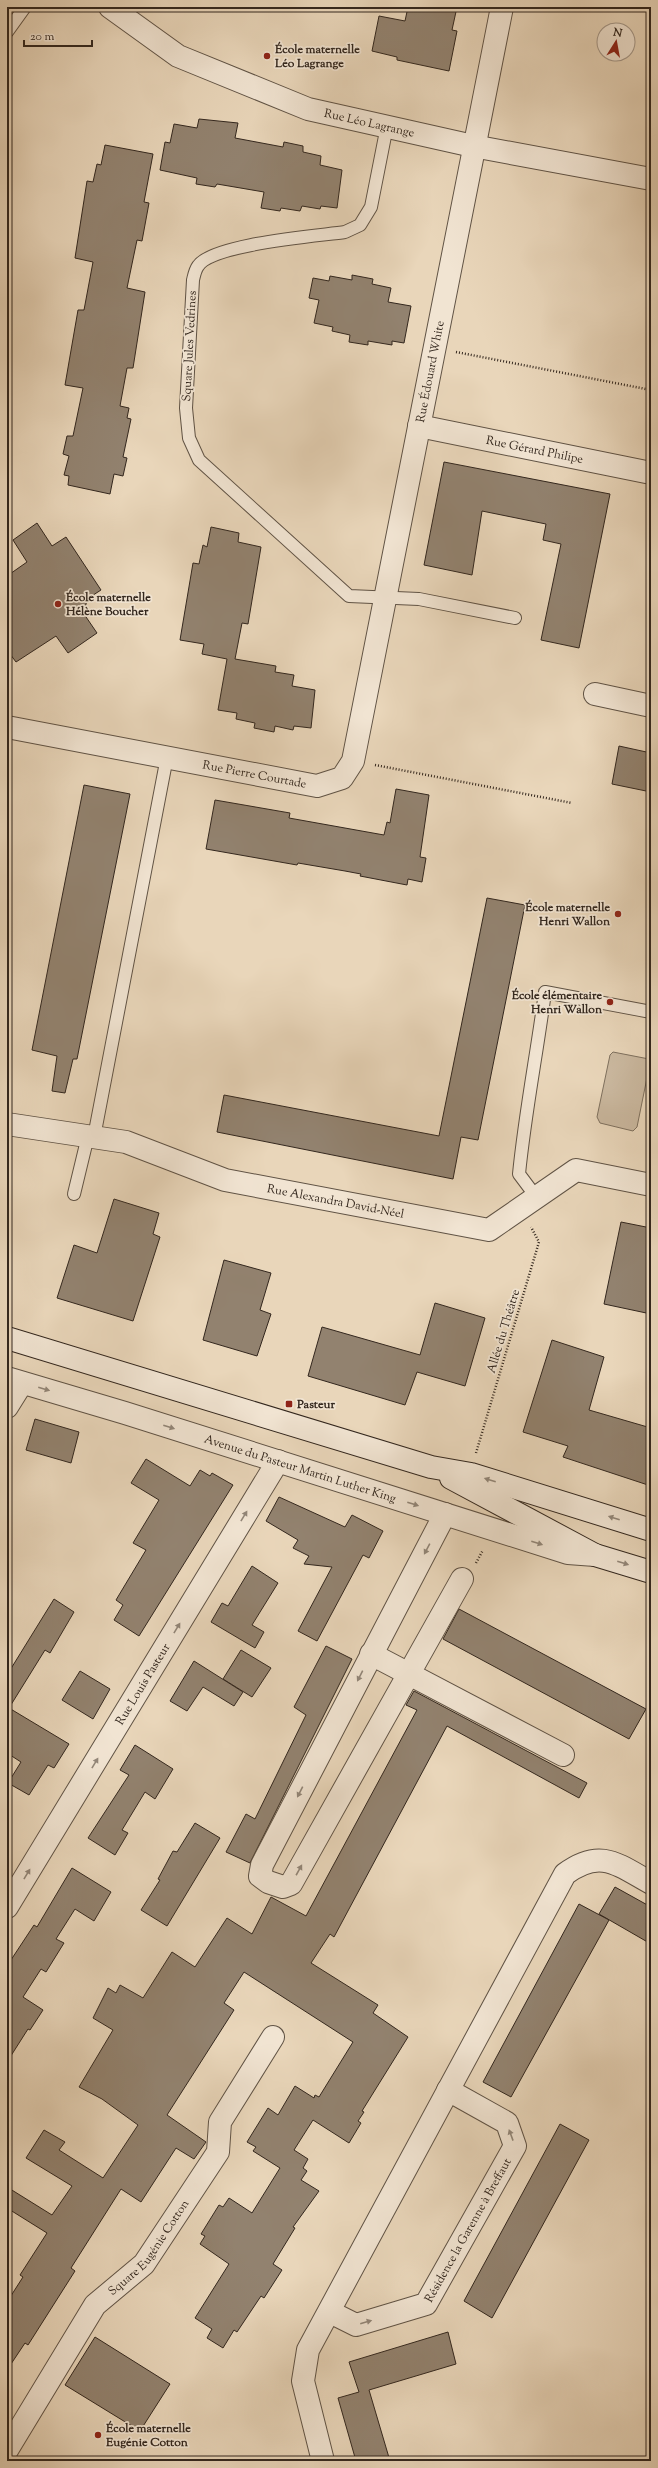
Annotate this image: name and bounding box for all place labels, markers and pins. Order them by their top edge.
place label: École maternelle Léo Lagrange [274,41,360,73]
marker: École maternelle Léo Lagrange [262,51,272,61]
place label: École maternelle Hélène Boucher [65,589,151,621]
marker: École maternelle Hélène Boucher [53,599,63,609]
place label: École maternelle Henri Wallon [524,899,611,931]
marker: École maternelle Henri Wallon [613,909,623,919]
place label: École élémentaire Henri Wallon [511,987,603,1019]
marker: École élémentaire Henri Wallon [605,997,615,1007]
place label: Pasteur [296,1396,335,1414]
marker: Pasteur [284,1399,294,1409]
place label: École maternelle Eugénie Cotton [105,2420,191,2452]
marker: École maternelle Eugénie Cotton [93,2430,103,2440]

